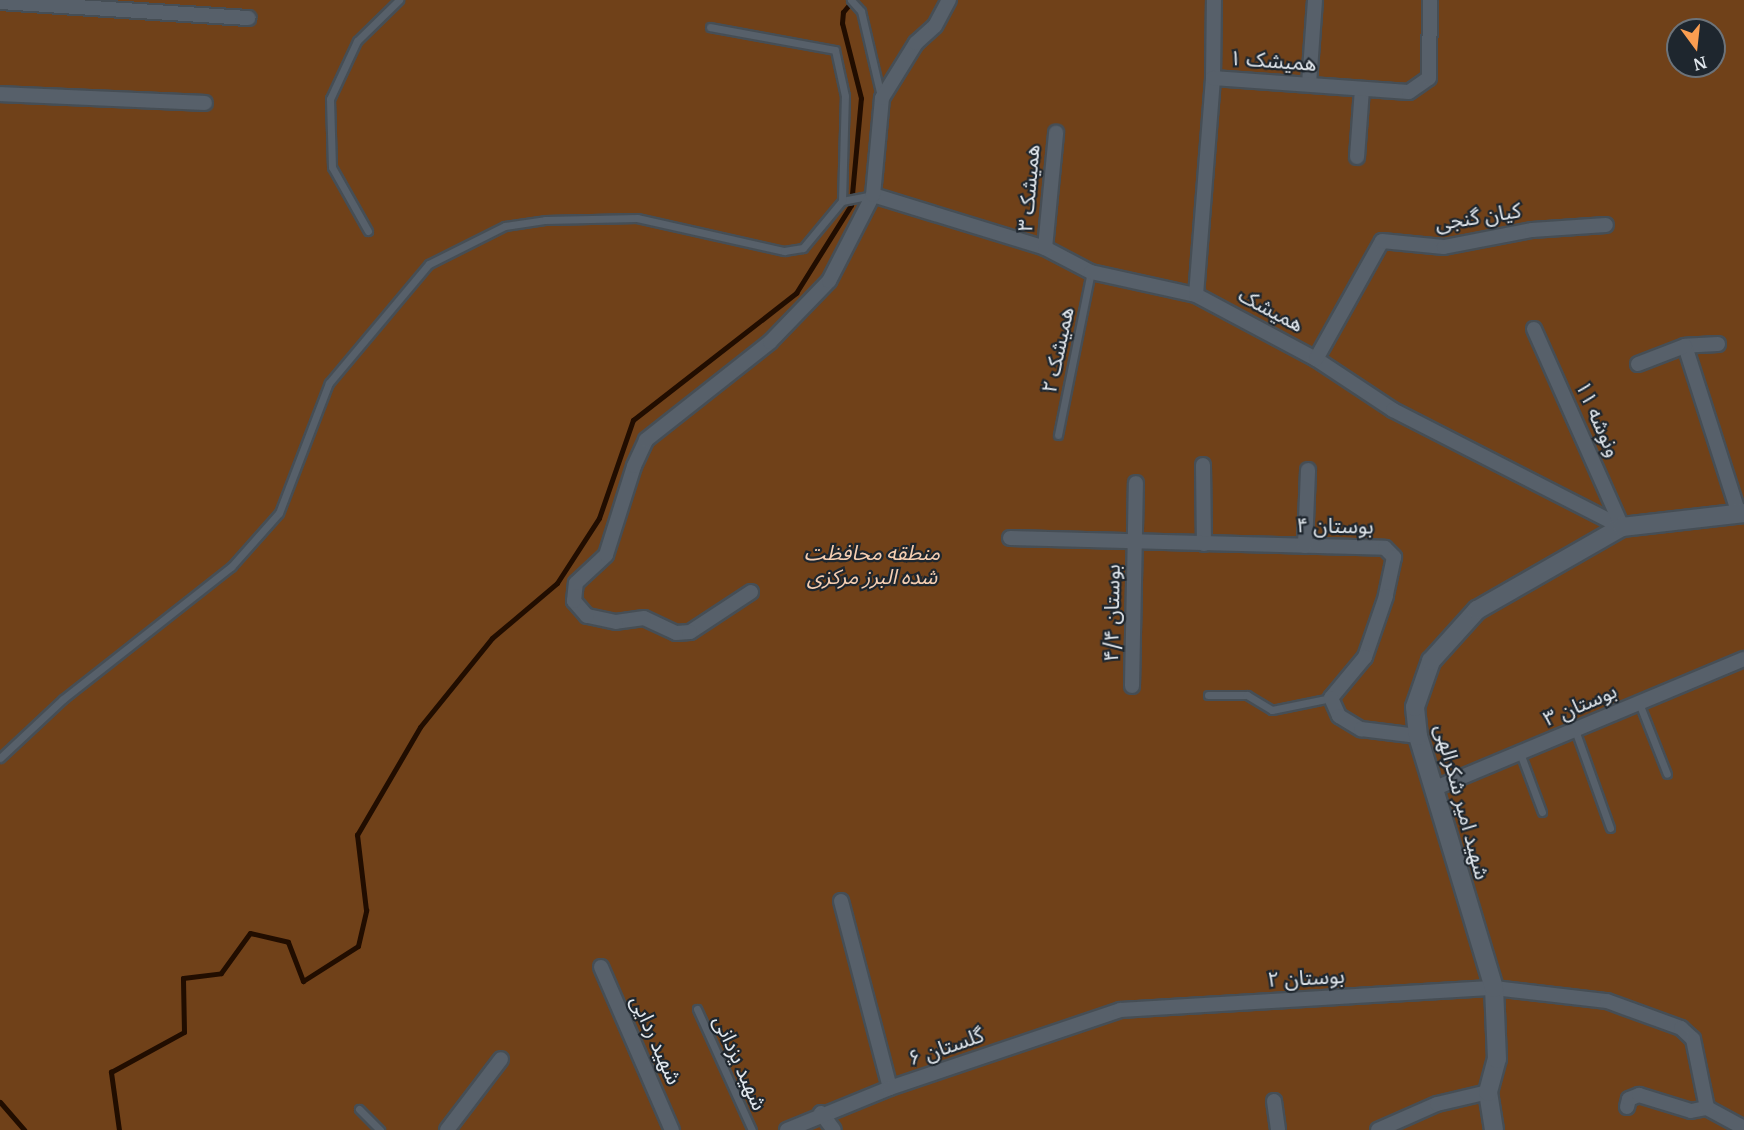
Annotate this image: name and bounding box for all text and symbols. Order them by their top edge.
north arrow [1666,18,1726,78]
street label: همیشک ۱ [1229,45,1317,77]
text: N [1691,52,1709,75]
street label: همیشک ۳ [1013,143,1045,233]
street label: کیان گنجی [1433,198,1523,236]
street label: همیشک [1234,282,1308,338]
street label: همیشک ۲ [1037,305,1079,395]
street label: ونوشه ۱۱ [1570,377,1626,461]
street label: بوستان ۴ [1296,513,1374,539]
park label: منطقه محافظت شده البرز مرکزی [804,540,940,590]
street label: بوستان ۴/۴ [1099,564,1125,662]
street label: بوستان ۳ [1539,678,1621,732]
street label: شهید امیر شکرالهی [1429,722,1495,882]
street label: بوستان ۲ [1267,963,1345,993]
street label: شهید ردایی [625,992,687,1088]
street label: شهید یزدانی [708,1012,772,1114]
street label: گلستان ۶ [905,1022,987,1072]

